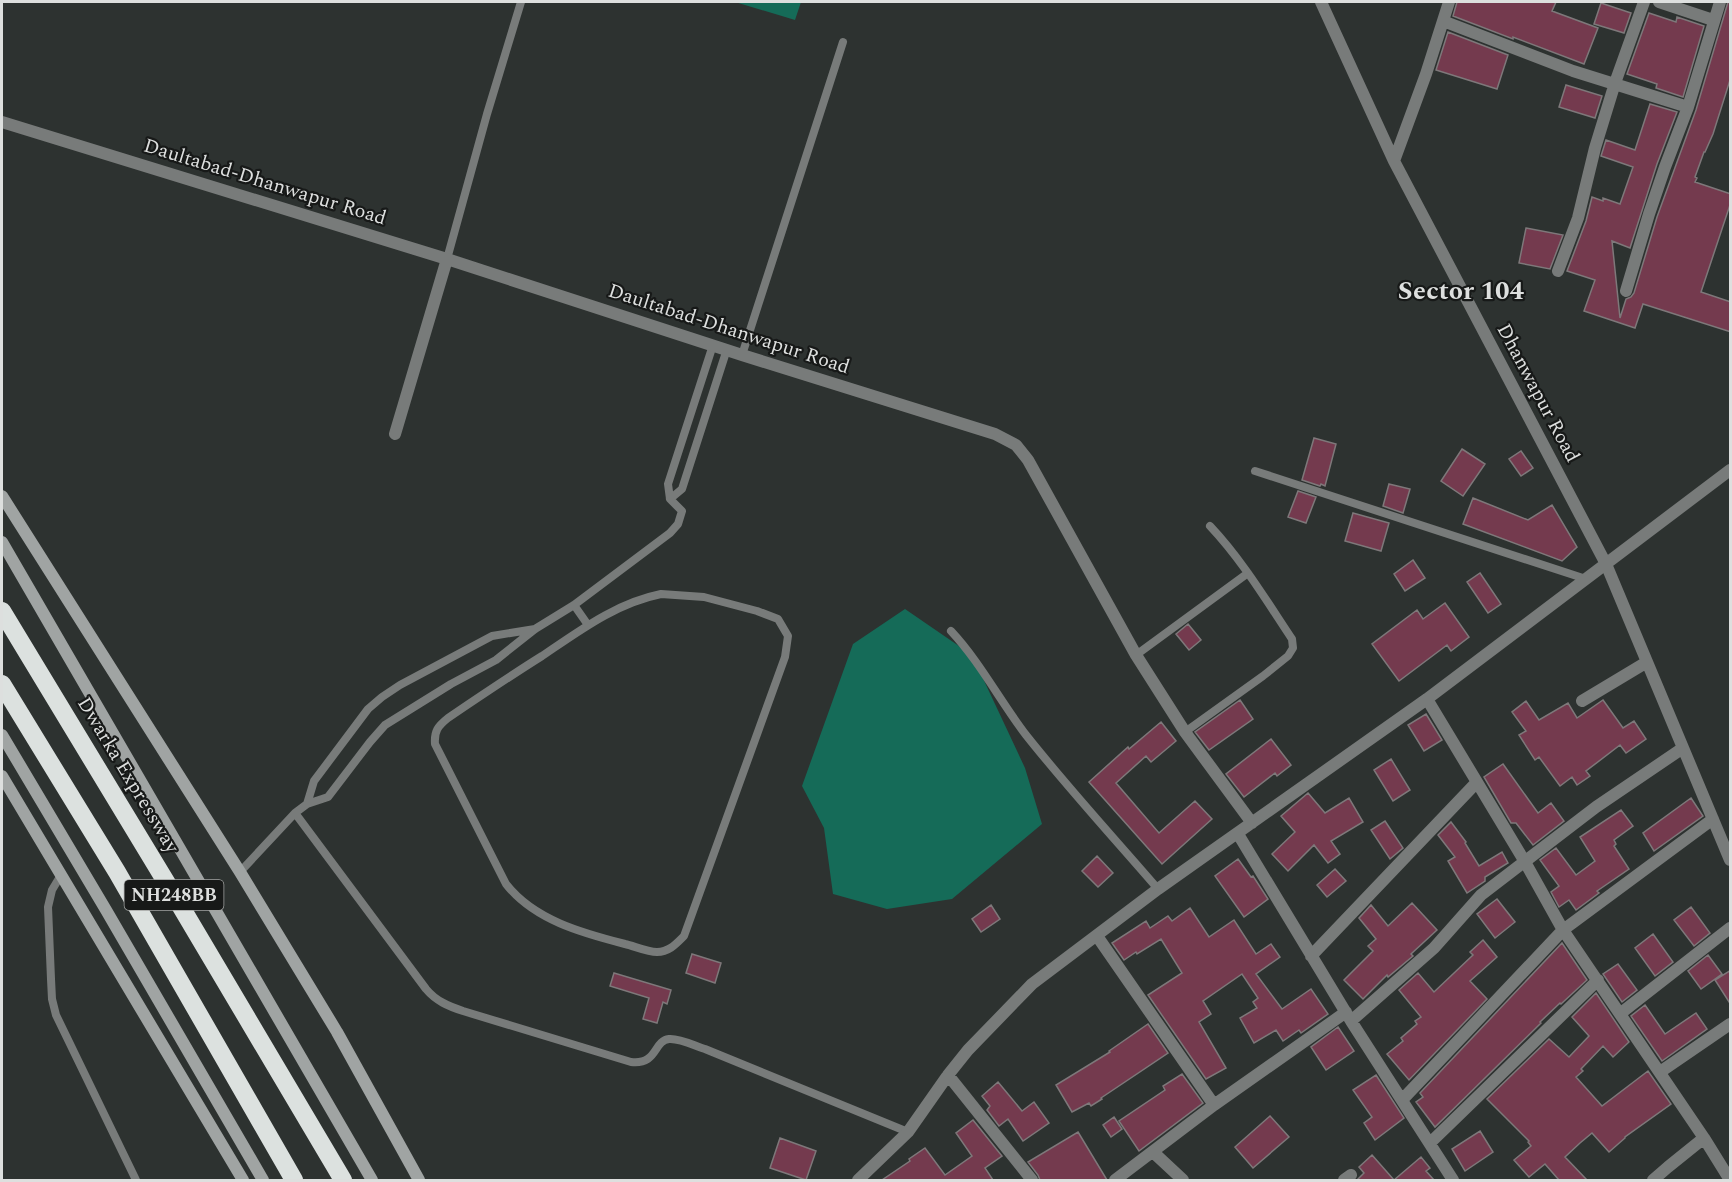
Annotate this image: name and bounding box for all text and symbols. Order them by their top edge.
street label: Daultabad-Dhanwapur Road [140,131,390,233]
district label: Sector 104 [1398,271,1525,311]
street label: Daultabad-Dhanwapur Road [604,276,854,382]
street label: Dhanwapur Road [1489,318,1587,468]
street label: Dwarka Expressway [69,691,187,860]
road number: NH248BB [124,880,224,910]

